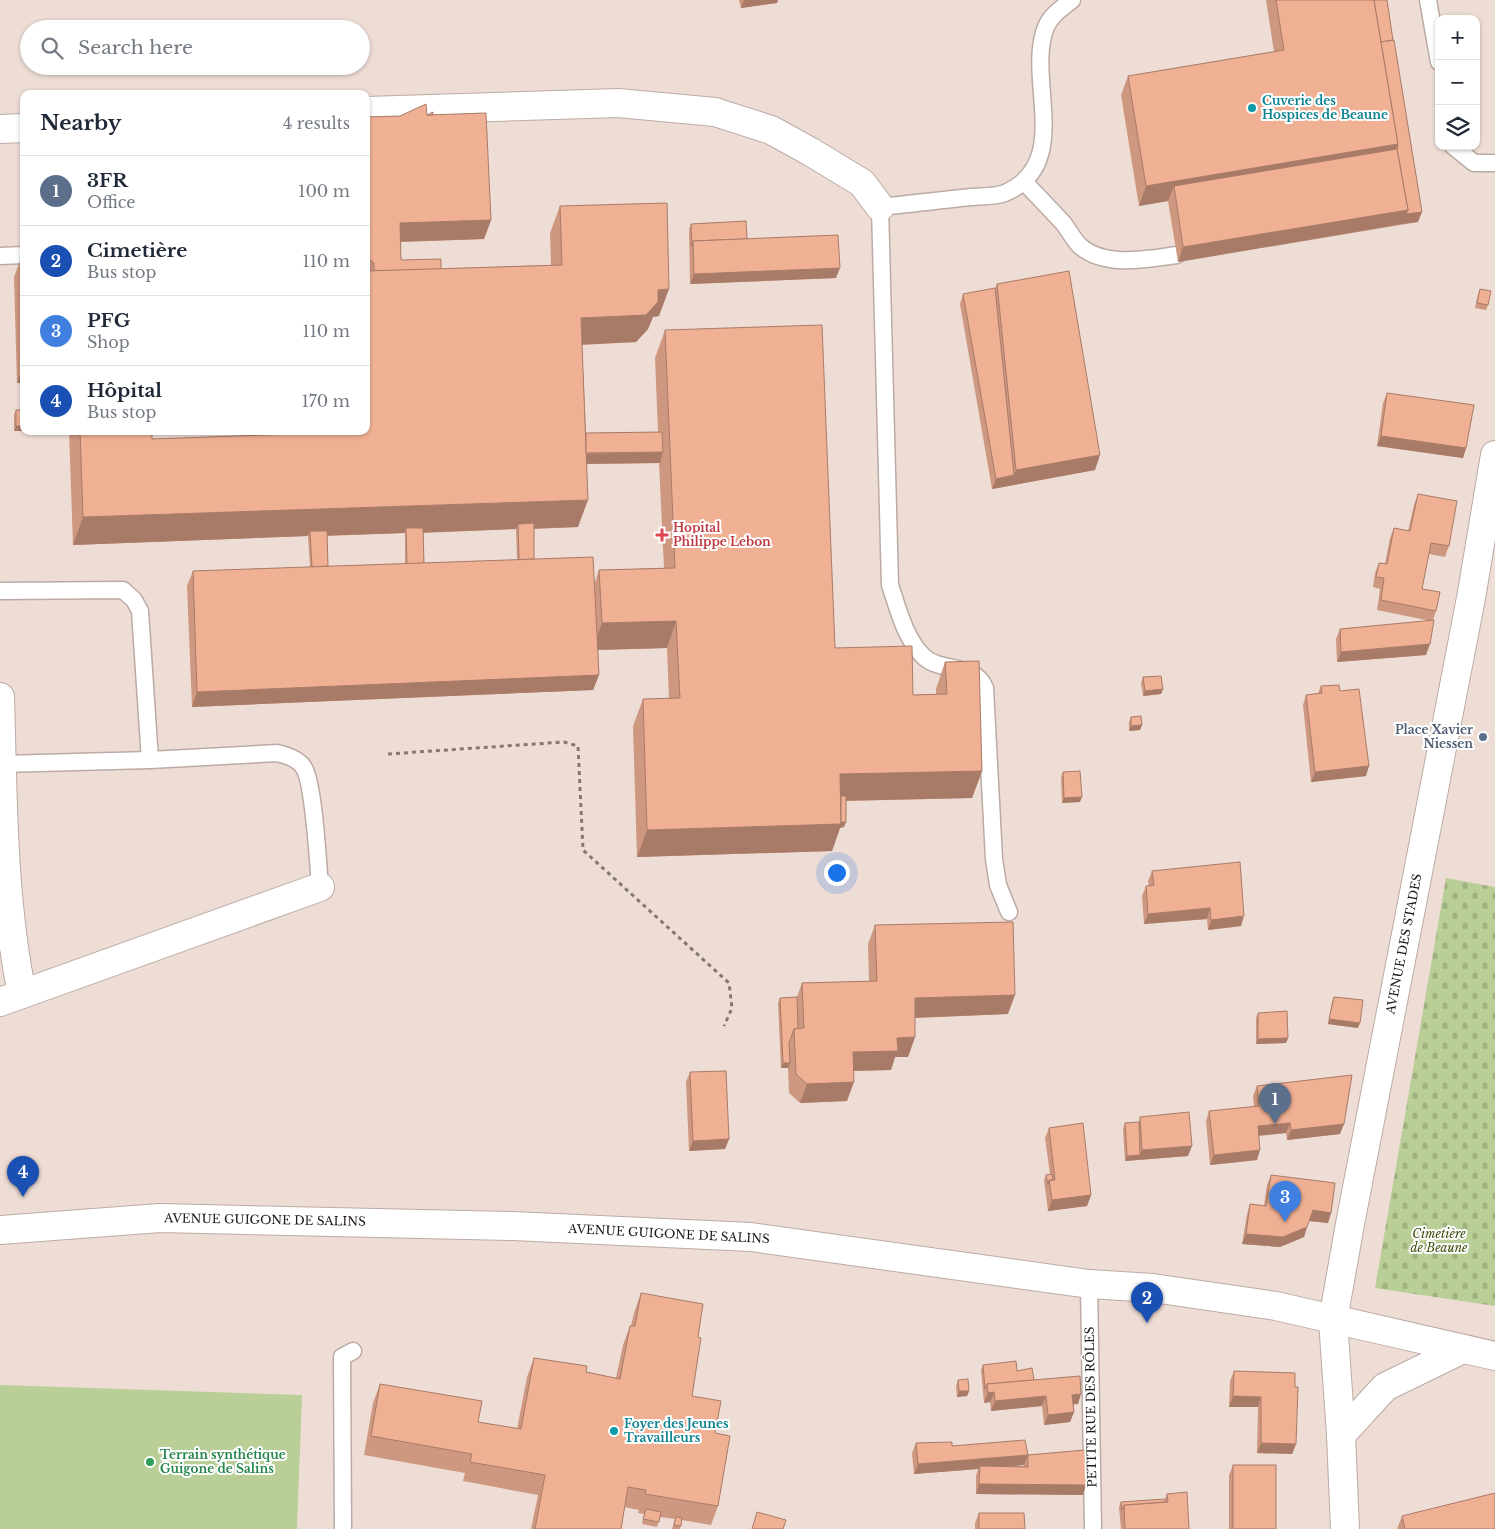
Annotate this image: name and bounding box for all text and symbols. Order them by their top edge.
map controls [1435,15,1480,150]
button: + [1435,15,1480,60]
search box [20,20,370,75]
icon: search [38,34,66,62]
text: Search here [78,36,193,59]
button: − [1435,60,1480,105]
place label: Cuverie des Hospices de Beaune [1262,93,1388,122]
marker: Cuverie des Hospices de Beaune [1246,102,1258,114]
button: layers [1435,105,1480,150]
text: Nearby [40,110,121,136]
text: 4 results [283,113,350,133]
text: 3FR [87,169,128,192]
text: 1 [53,181,59,201]
text: 100 m [298,181,350,201]
text: Office [87,192,135,212]
text: Cimetière [87,239,187,262]
text: 2 [51,251,61,271]
text: 110 m [303,251,350,271]
text: Bus stop [87,262,156,282]
text: PFG [87,309,130,332]
text: 3 [51,321,61,341]
text: 110 m [303,321,350,341]
text: Shop [87,332,130,352]
text: Hôpital [87,379,162,402]
text: 4 [51,391,61,411]
text: 170 m [302,391,350,411]
text: Bus stop [87,402,156,422]
place label: Hopital Philippe Lebon [673,520,771,549]
marker: Hopital Philippe Lebon [655,528,669,542]
place label: Place Xavier Niessen [1395,722,1473,751]
marker: Place Xavier Niessen [1477,731,1489,743]
your location [824,860,850,886]
street label: AVENUE DES STADES [1382,872,1425,1016]
pin: 1 [1259,1083,1291,1124]
pin: 4 [7,1156,39,1197]
pin: 3 [1269,1181,1301,1222]
street label: AVENUE GUIGONE DE SALINS [163,1210,366,1229]
street label: AVENUE GUIGONE DE SALINS [567,1221,770,1246]
park label: Cimetière de Beaune [1410,1226,1468,1255]
pin: 2 [1131,1282,1163,1323]
street label: PETITE RUE DES RÔLES [1081,1326,1099,1488]
place label: Foyer des Jeunes Travailleurs [624,1416,729,1445]
marker: Foyer des Jeunes Travailleurs [608,1425,620,1437]
place label: Terrain synthétique Guigone de Salins [160,1447,286,1476]
marker: Terrain synthétique Guigone de Salins [144,1456,156,1468]

